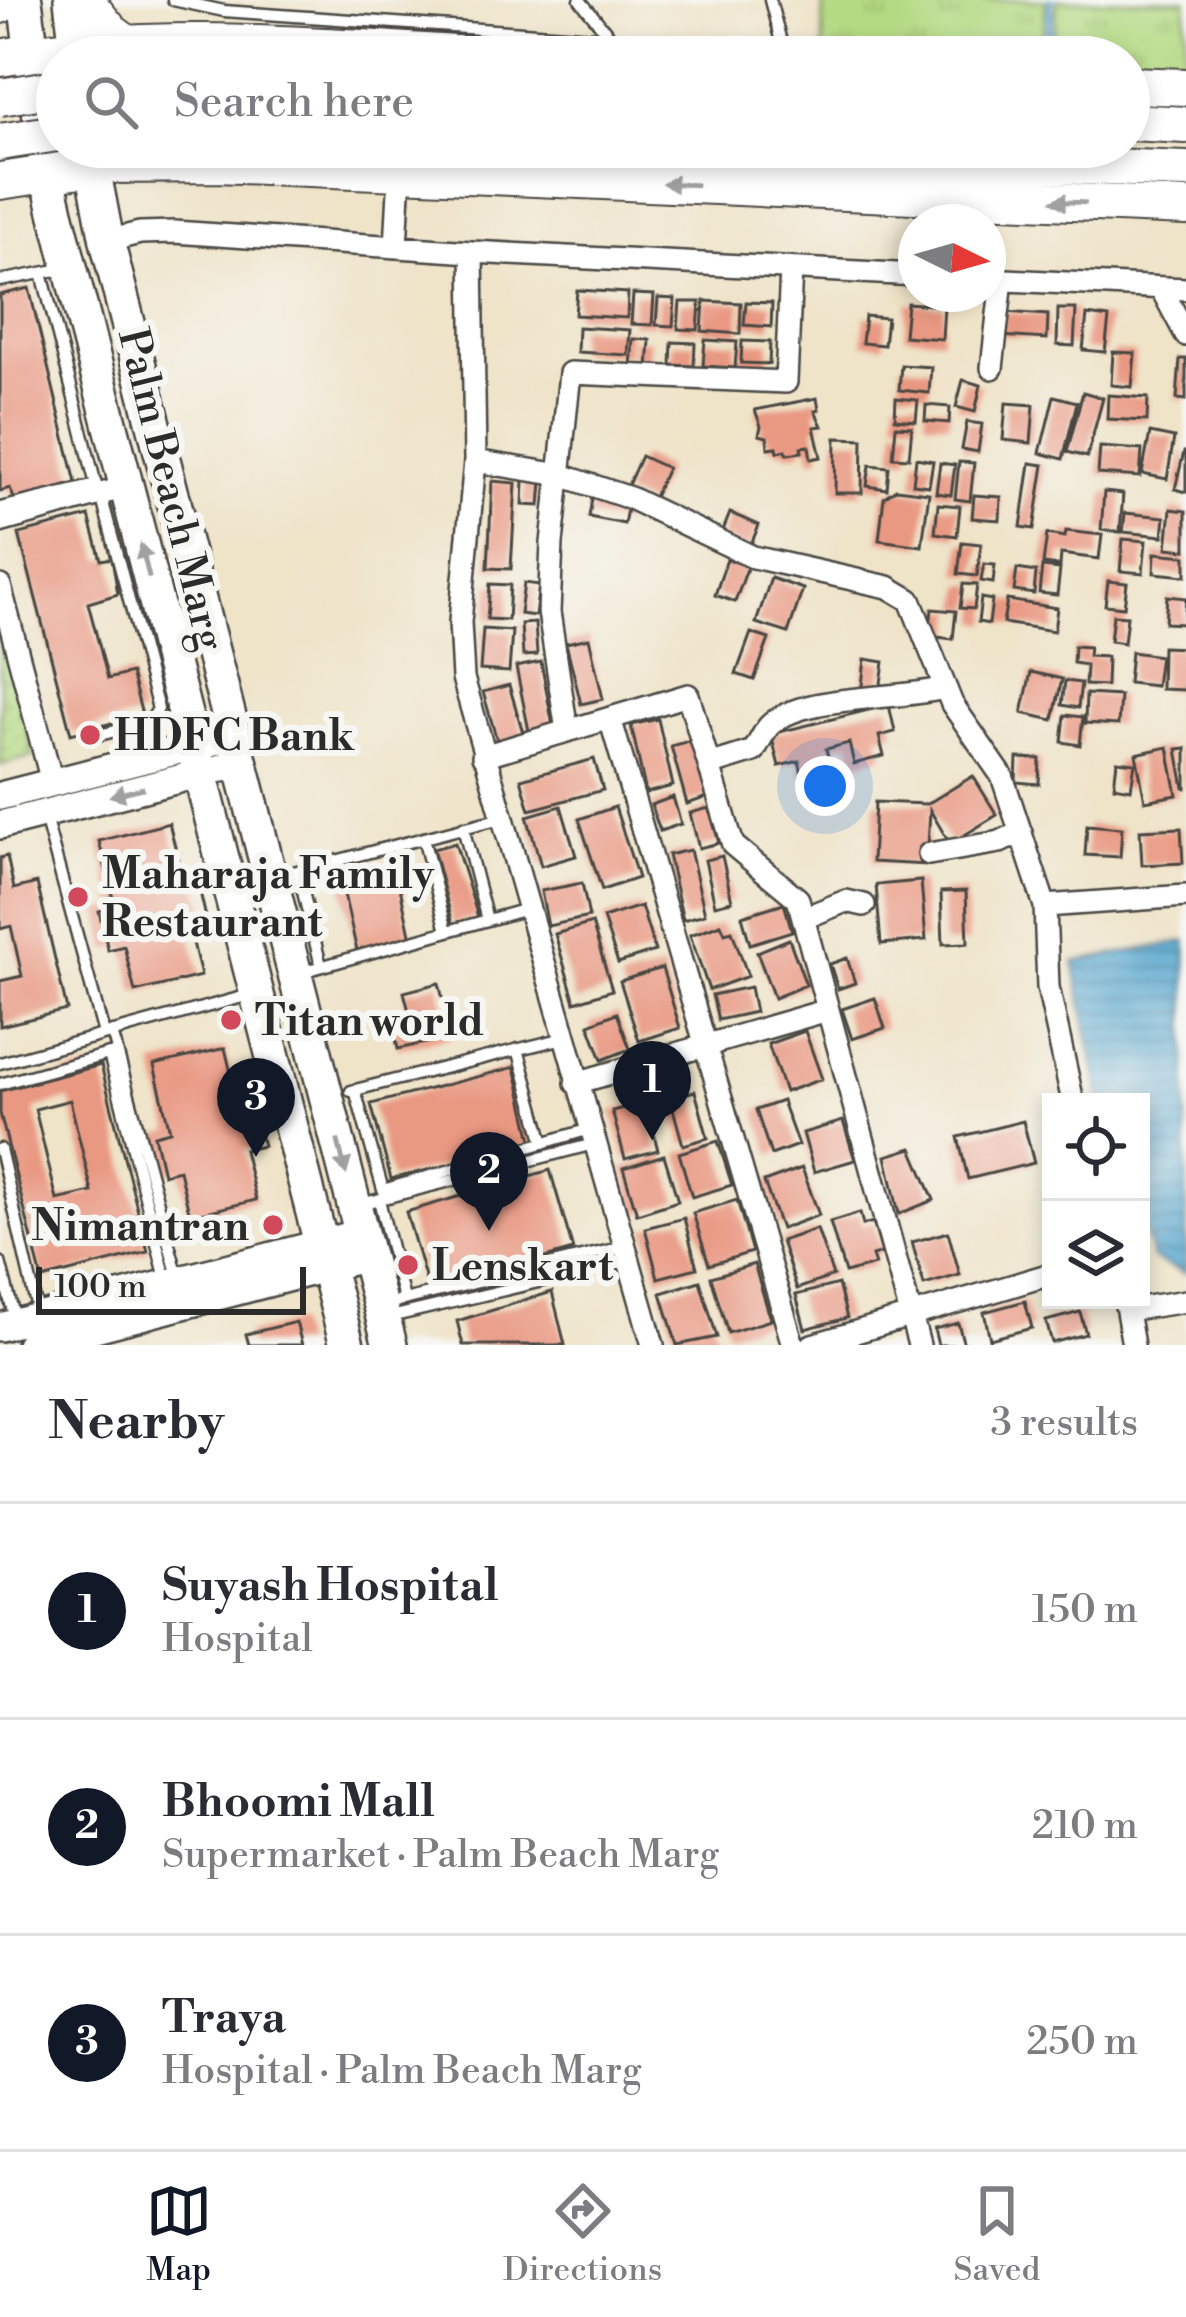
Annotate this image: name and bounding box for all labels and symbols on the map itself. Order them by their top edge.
one-way arrow [660,174,698,193]
one-way arrow [1049,192,1087,211]
north arrow [898,204,1006,312]
street label: Palm Beach Marg [104,323,236,657]
one-way arrow [135,542,154,579]
place label: HDFC Bank [114,711,355,764]
marker: HDFC Bank [77,722,103,748]
your location [795,756,855,816]
one-way arrow [109,783,146,802]
place label: Maharaja Family Restaurant [102,849,435,950]
marker: Maharaja Family Restaurant [65,884,91,910]
place label: Titan world [255,996,484,1049]
marker: Titan world [218,1007,244,1033]
pin: 1 [613,1041,691,1140]
pin: 3 [217,1058,295,1157]
pin: 2 [450,1132,528,1231]
one-way arrow [333,1138,352,1175]
place label: Nimantran [31,1201,249,1254]
marker: Nimantran [260,1212,286,1238]
place label: Lenskart [432,1241,614,1294]
marker: Lenskart [395,1252,421,1278]
scale bar [36,1261,306,1314]

